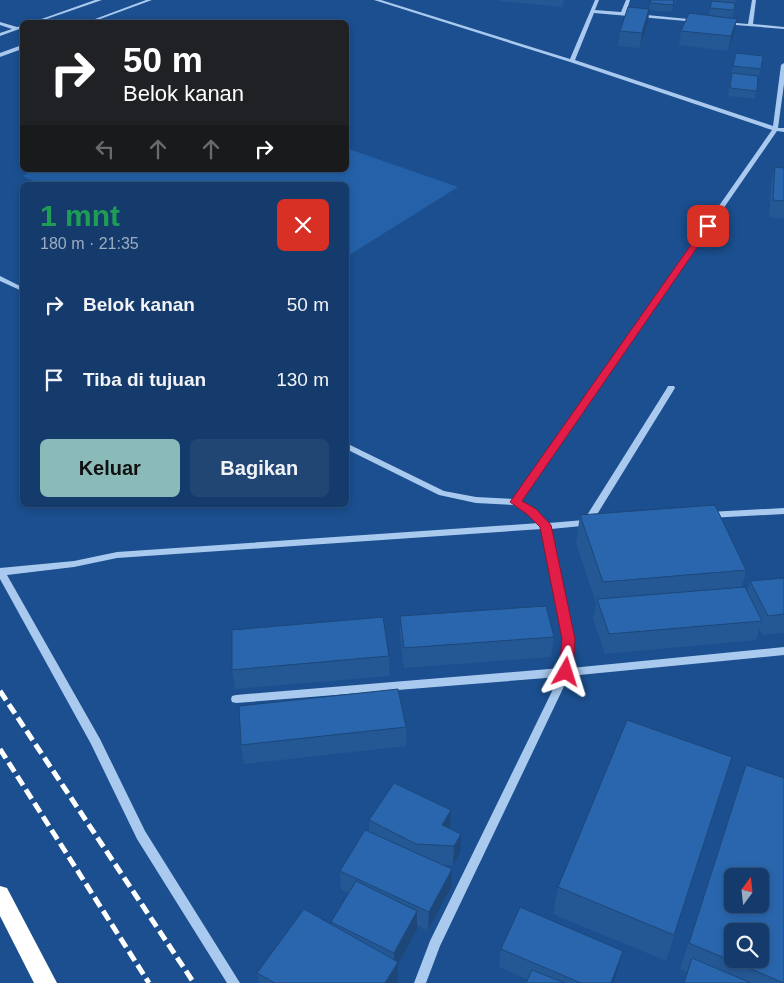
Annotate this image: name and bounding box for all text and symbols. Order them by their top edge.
icon: right [40,40,105,105]
text: 50 m [123,40,203,79]
text: Belok kanan [123,81,244,106]
icon: left [91,135,119,163]
icon: ahead [144,135,172,163]
icon: ahead [197,135,225,163]
icon: right [250,135,278,163]
text: 1 mnt [40,199,120,232]
button: close [277,199,329,251]
pin [687,205,729,247]
icon: arrive [694,212,722,240]
text: 180 m · 21:35 [40,235,139,252]
icon: right [40,291,68,319]
text: Belok kanan [83,294,195,315]
text: 50 m [287,294,329,315]
icon: arrive [40,366,68,394]
text: Tiba di tujuan [83,369,206,390]
text: 130 m [276,369,329,390]
button: Keluar [40,439,180,497]
button: Bagikan [190,439,329,497]
position arrow [539,645,591,697]
north arrow [724,868,769,912]
map controls [724,868,769,968]
button: search [724,923,769,968]

